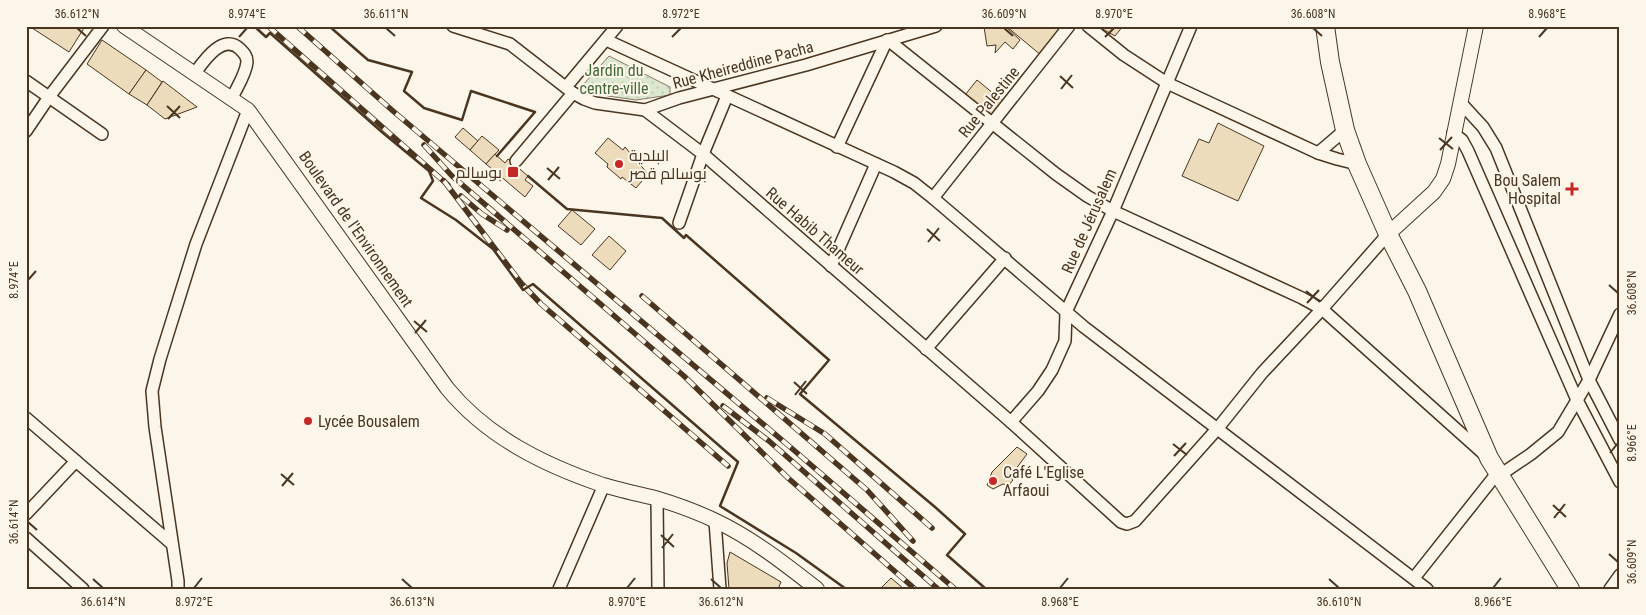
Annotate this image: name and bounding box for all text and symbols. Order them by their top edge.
text: 36.612°N [55,7,99,21]
text: 8.974°E [228,7,266,21]
text: 36.611°N [364,7,408,21]
text: 8.972°E [662,7,700,21]
text: 36.609°N [982,7,1026,21]
text: 8.970°E [1095,7,1133,21]
text: 36.608°N [1291,7,1335,21]
text: 8.968°E [1528,7,1566,21]
street label: Rue Kheireddine Pacha [671,37,815,93]
park label: Jardin du centre-ville [580,61,648,98]
street label: Rue Palestine [955,63,1023,141]
place label: البلدية بوسالم قصر [628,146,707,185]
street label: Boulevard de l'Environnement [295,147,417,311]
marker: البلدية بوسالم قصر [613,158,625,170]
place label: بوسالم [456,163,502,184]
marker: بوسالم [506,165,520,179]
street label: Rue de Jérusalem [1057,166,1121,276]
place label: Bou Salem Hospital [1494,171,1561,208]
marker: Bou Salem Hospital [1565,182,1579,196]
street label: Rue Habib Thameur [762,183,868,279]
text: 8.974°E [7,261,21,299]
text: 36.608°N [1625,271,1639,315]
place label: Lycée Bousalem [318,412,420,431]
marker: Lycée Bousalem [302,415,314,427]
text: 8.966°E [1625,424,1639,462]
place label: Café L'Eglise Arfaoui [1003,463,1084,500]
marker: Café L'Eglise Arfaoui [987,475,999,487]
text: 36.614°N [7,500,21,544]
text: 36.609°N [1625,540,1639,584]
text: 36.614°N [81,595,125,609]
text: 8.972°E [175,595,213,609]
text: 36.613°N [390,595,434,609]
text: 8.970°E [608,595,646,609]
text: 36.612°N [699,595,743,609]
text: 8.968°E [1041,595,1079,609]
text: 36.610°N [1317,595,1361,609]
text: 8.966°E [1474,595,1512,609]

